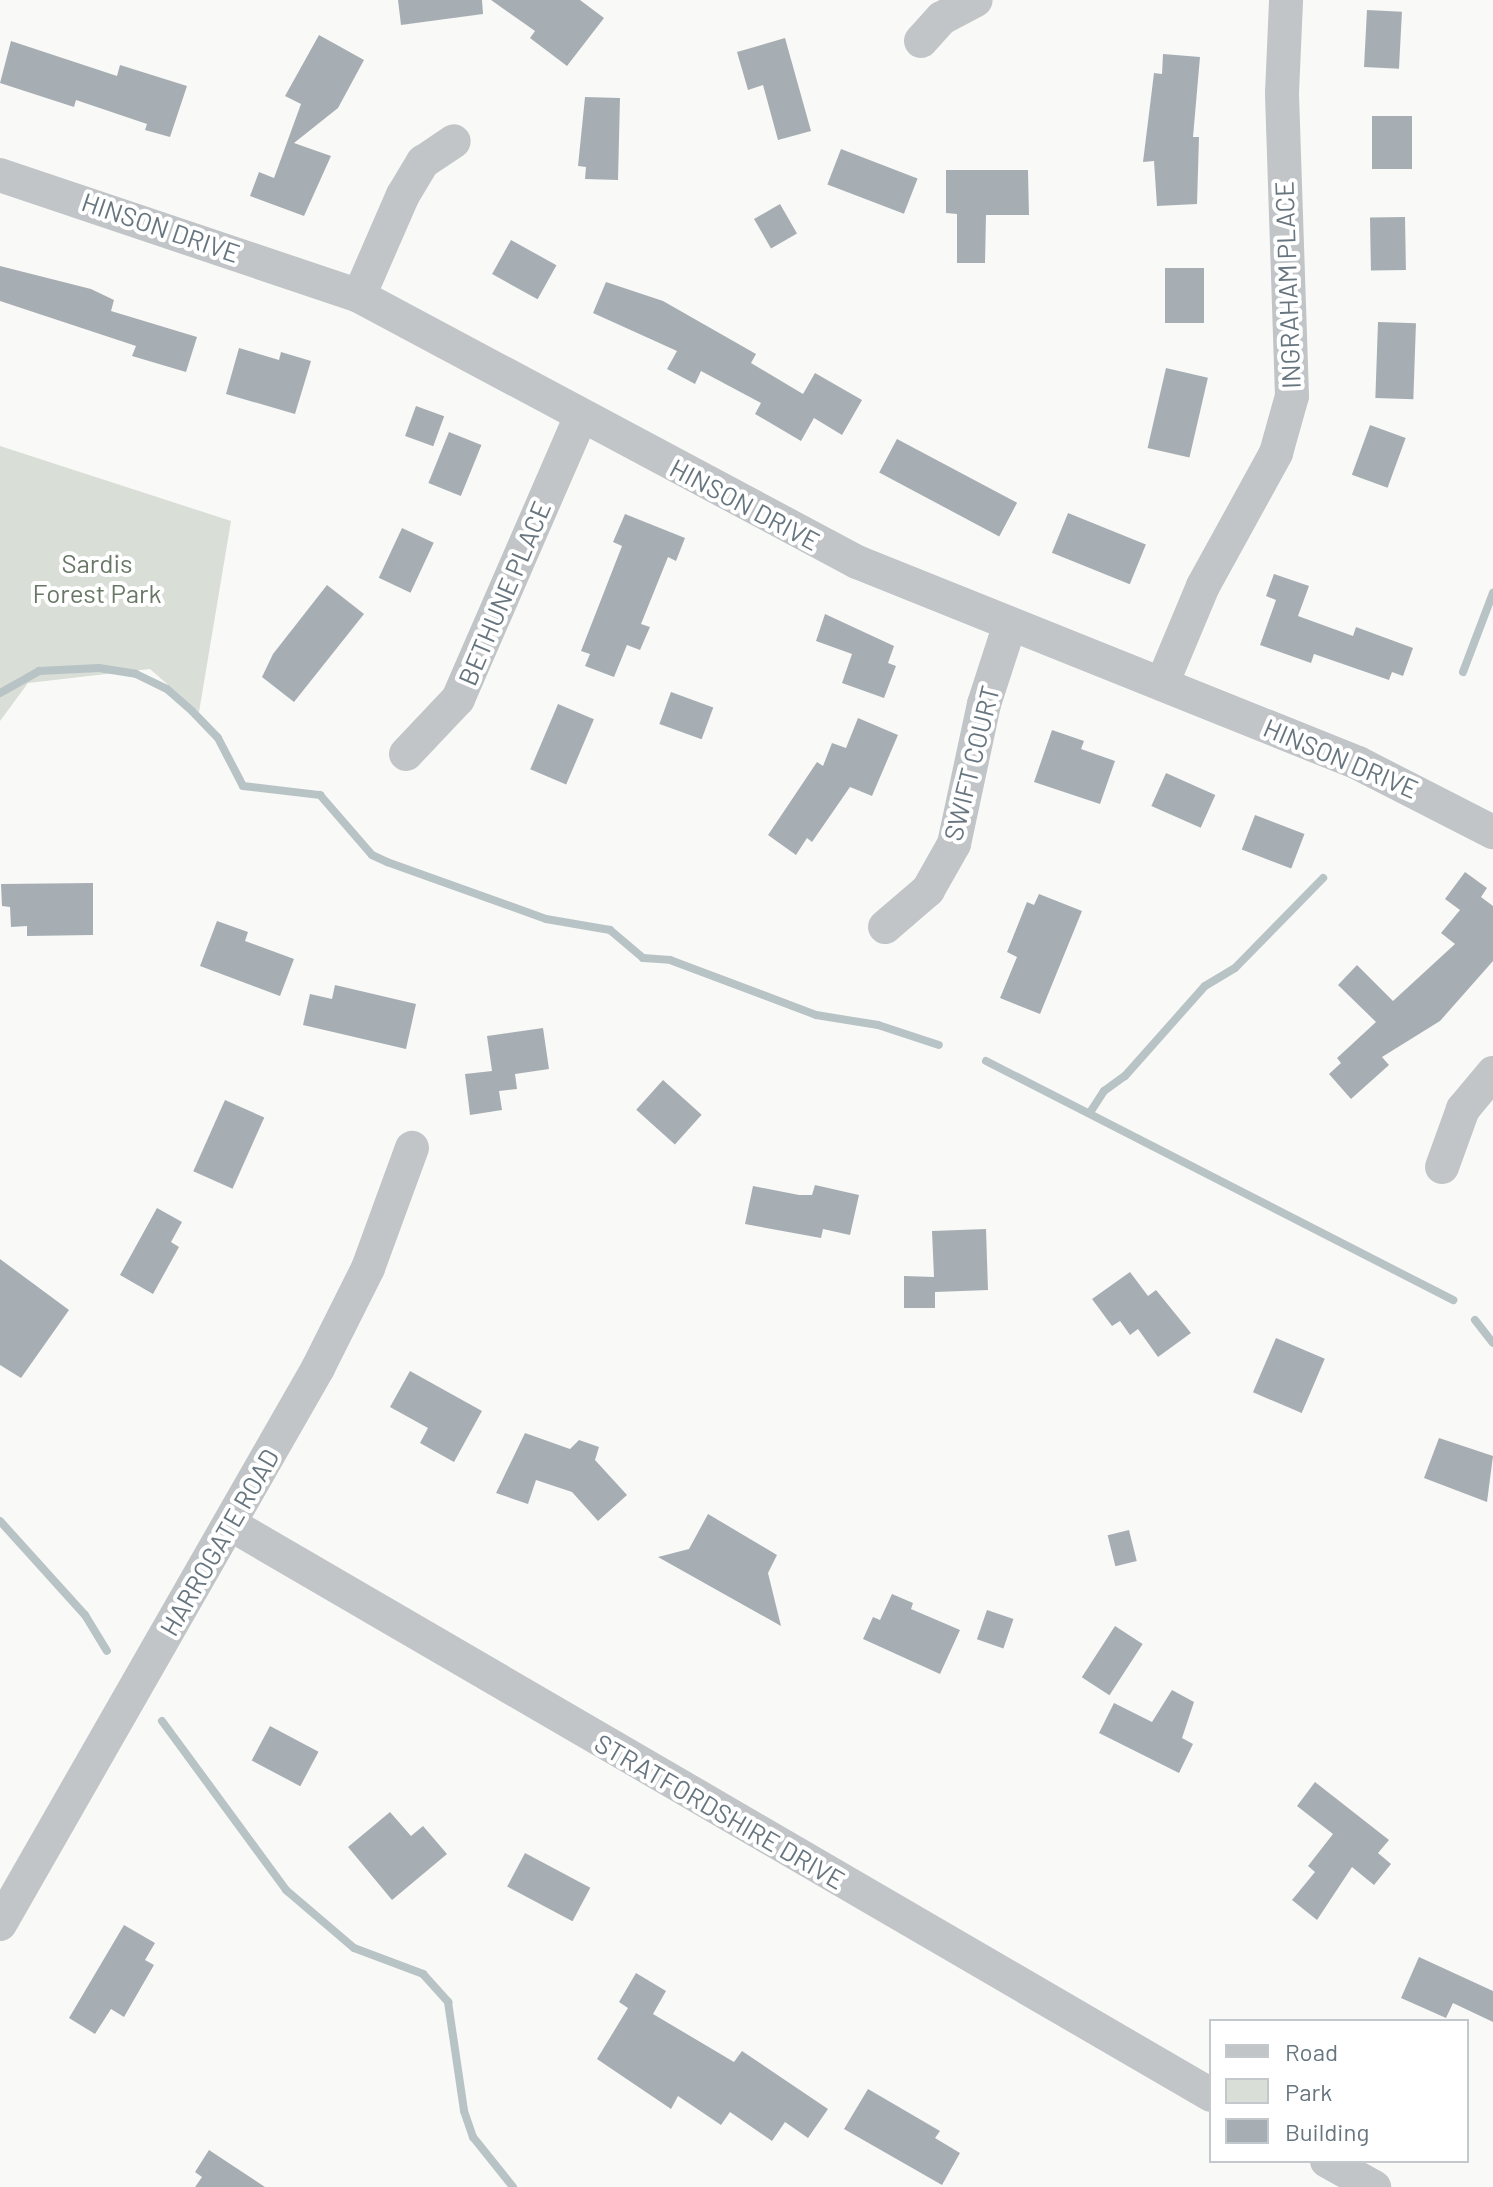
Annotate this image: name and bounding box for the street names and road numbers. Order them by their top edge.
street label: INGRAHAM PLACE [1268,181,1306,389]
street label: HINSON DRIVE [78,185,244,269]
street label: HINSON DRIVE [665,452,825,556]
street label: BETHUNE PLACE [451,496,557,690]
street label: SWIFT COURT [937,682,1005,844]
street label: HINSON DRIVE [1259,711,1423,805]
street label: HARROGATE ROAD [153,1443,285,1641]
street label: STRATFORDSHIRE DRIVE [590,1727,850,1895]

